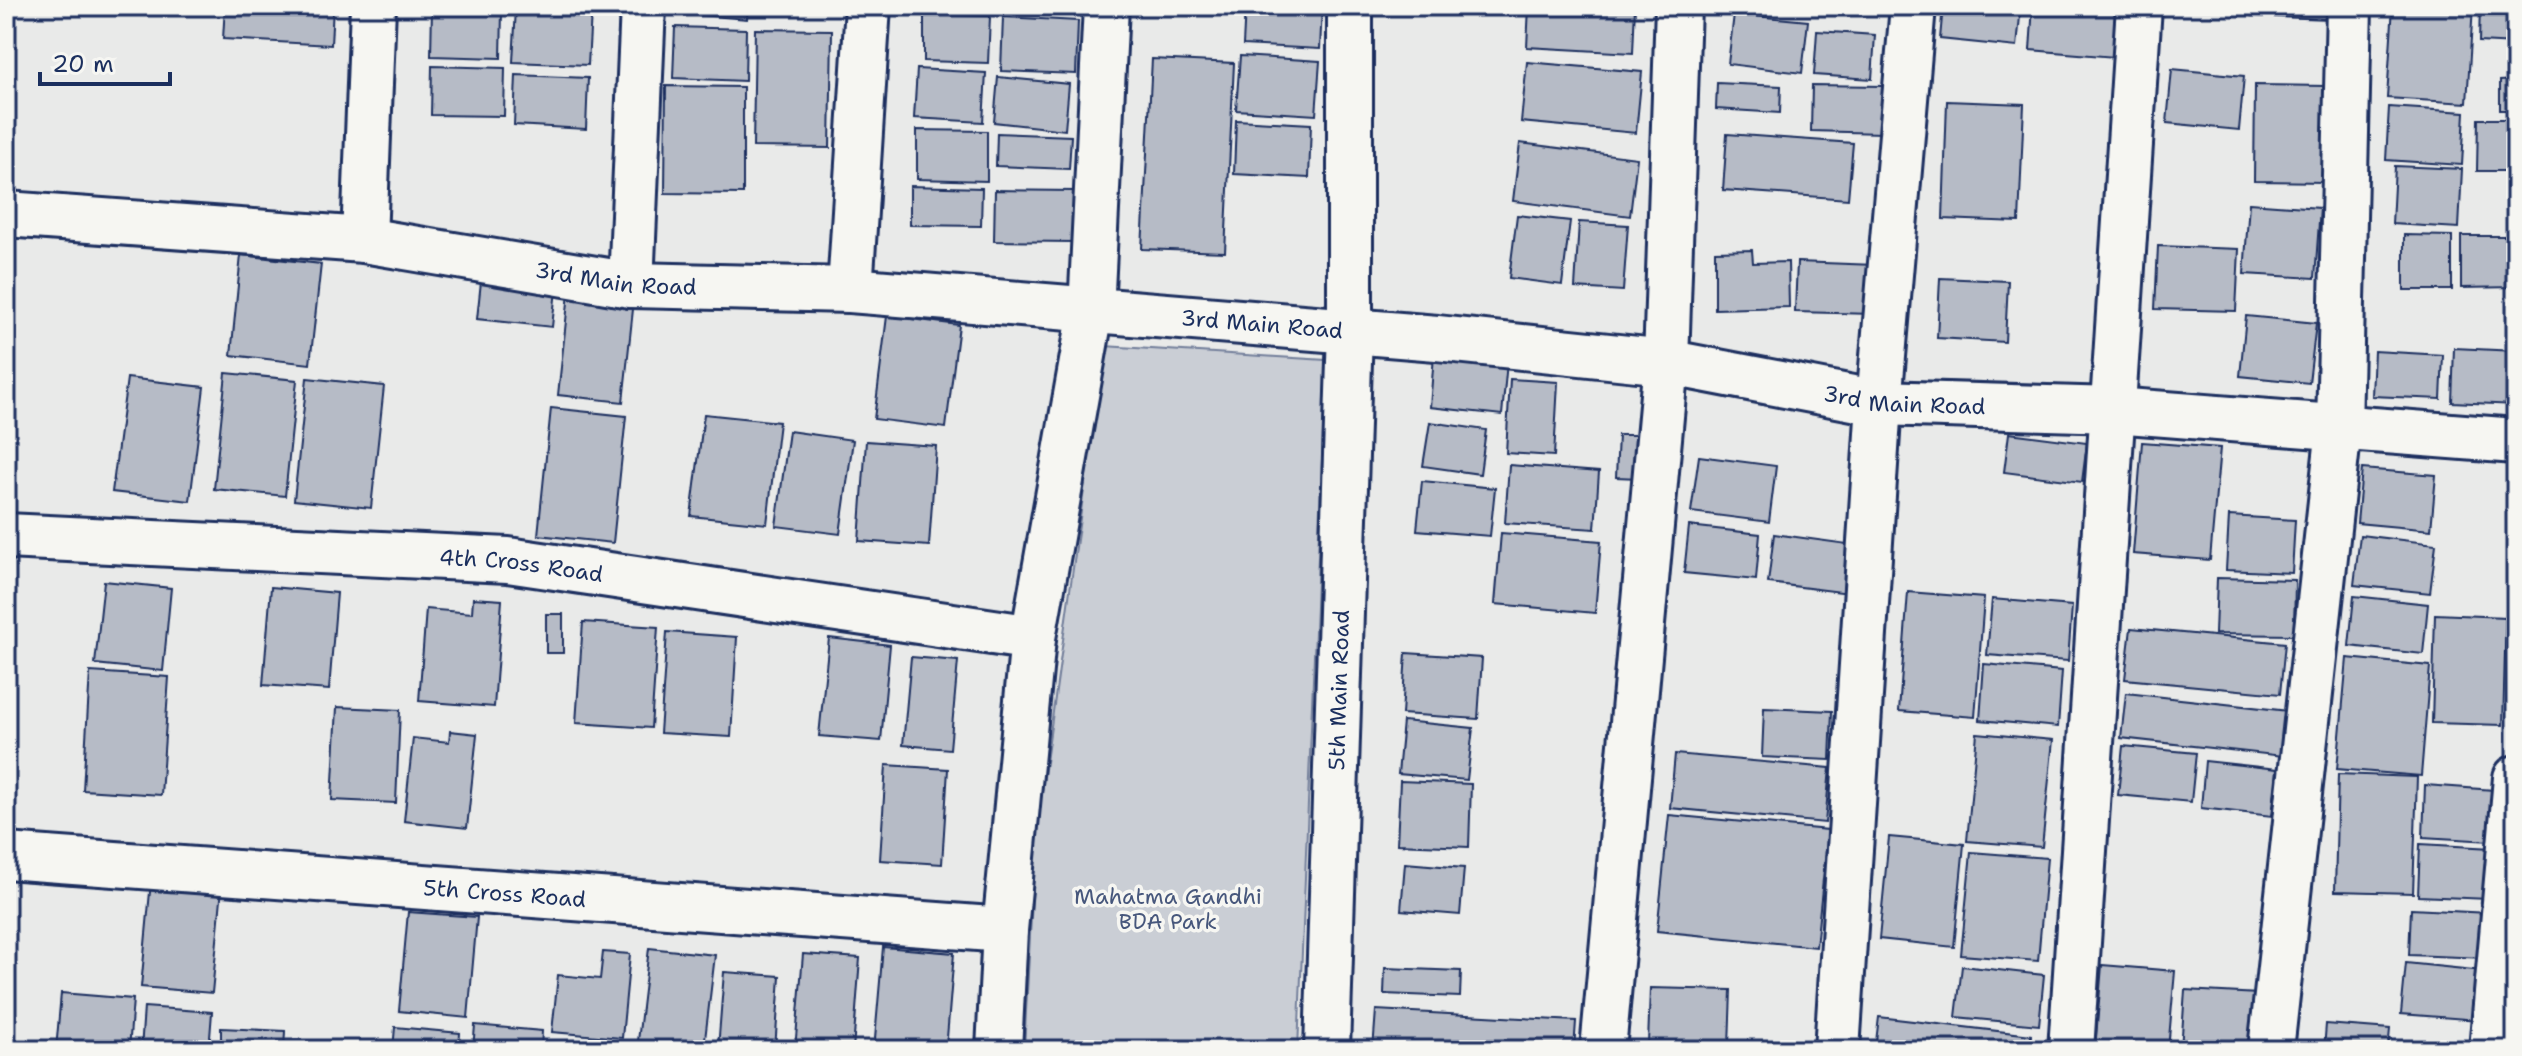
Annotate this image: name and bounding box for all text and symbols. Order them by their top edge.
scale bar [40,36,170,86]
text: 20 m [52,48,114,80]
street label: 3rd Main Road [533,255,697,301]
street label: 3rd Main Road [1180,303,1344,345]
street label: 3rd Main Road [1821,378,1986,421]
street label: 4th Cross Road [438,542,605,588]
street label: 5th Main Road [1321,609,1356,771]
street label: 5th Cross Road [422,872,587,913]
park label: Mahatma Gandhi BDA Park [1074,882,1262,936]

